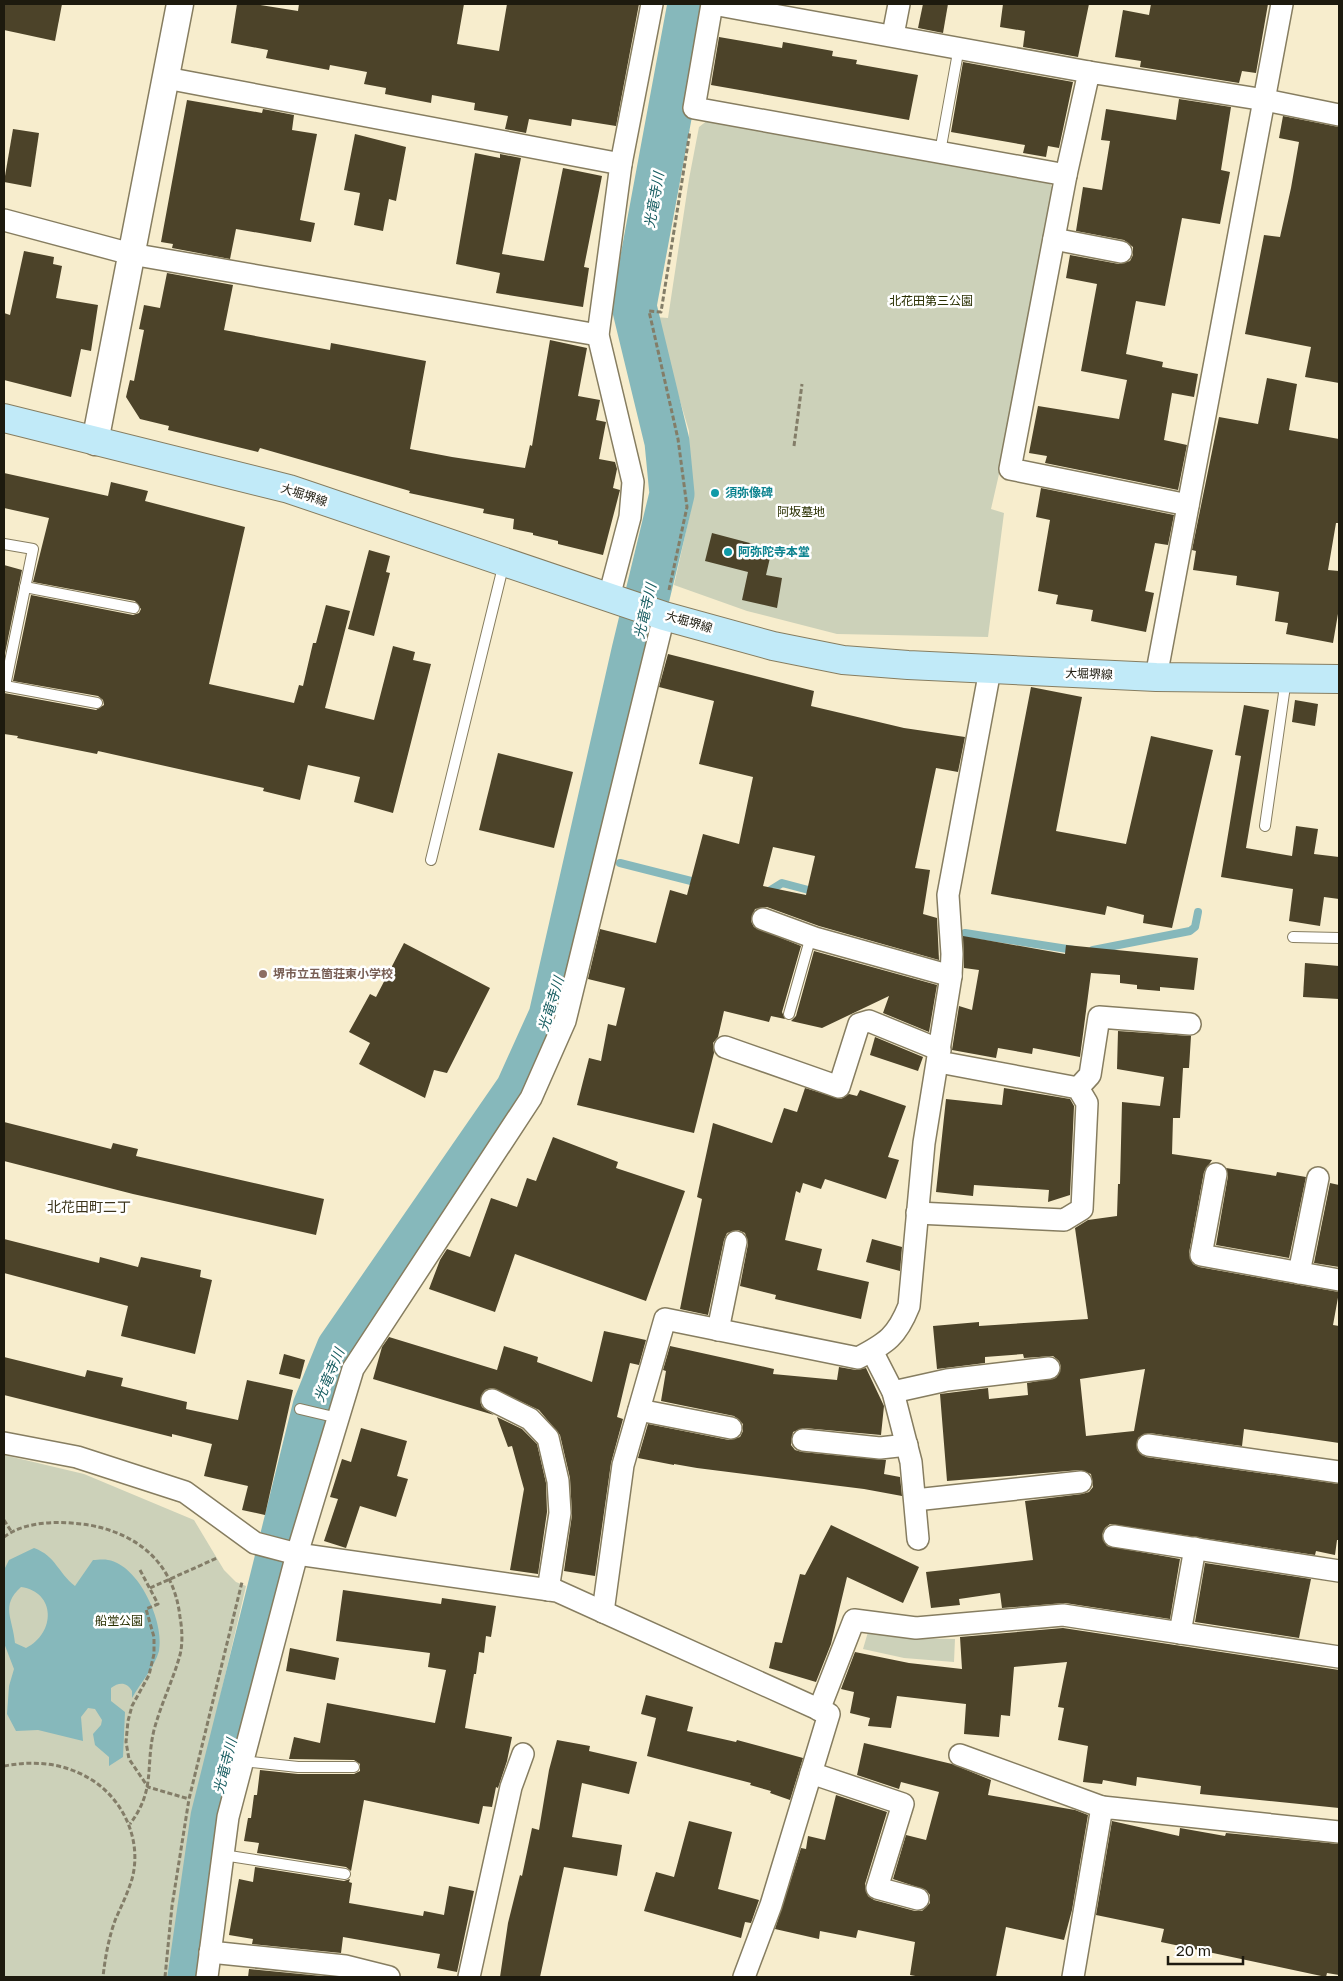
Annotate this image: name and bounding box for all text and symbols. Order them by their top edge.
water label: 光竜寺川 [640,169,667,229]
park label: 北花田第三公園 [889,293,973,308]
street label: 大堀堺線 [279,480,329,509]
place label: 須弥像碑 [725,485,773,500]
marker: 須弥像碑 [709,487,721,499]
park label: 阿坂墓地 [777,504,825,519]
place label: 阿弥陀寺本堂 [738,544,810,559]
marker: 阿弥陀寺本堂 [722,546,734,558]
water label: 光竜寺川 [630,580,660,640]
street label: 大堀堺線 [664,608,714,635]
street label: 大堀堺線 [1065,665,1113,682]
place label: 堺市立五箇荘東小学校 [273,966,393,981]
marker: 堺市立五箇荘東小学校 [257,968,269,980]
water label: 光竜寺川 [534,973,567,1033]
district label: 北花田町二丁 [47,1198,131,1215]
water label: 光竜寺川 [310,1344,348,1404]
park label: 船堂公園 [95,1613,143,1628]
water label: 光竜寺川 [209,1735,240,1795]
scale bar [1168,1934,1243,1966]
text: 20 m [1176,1941,1211,1959]

